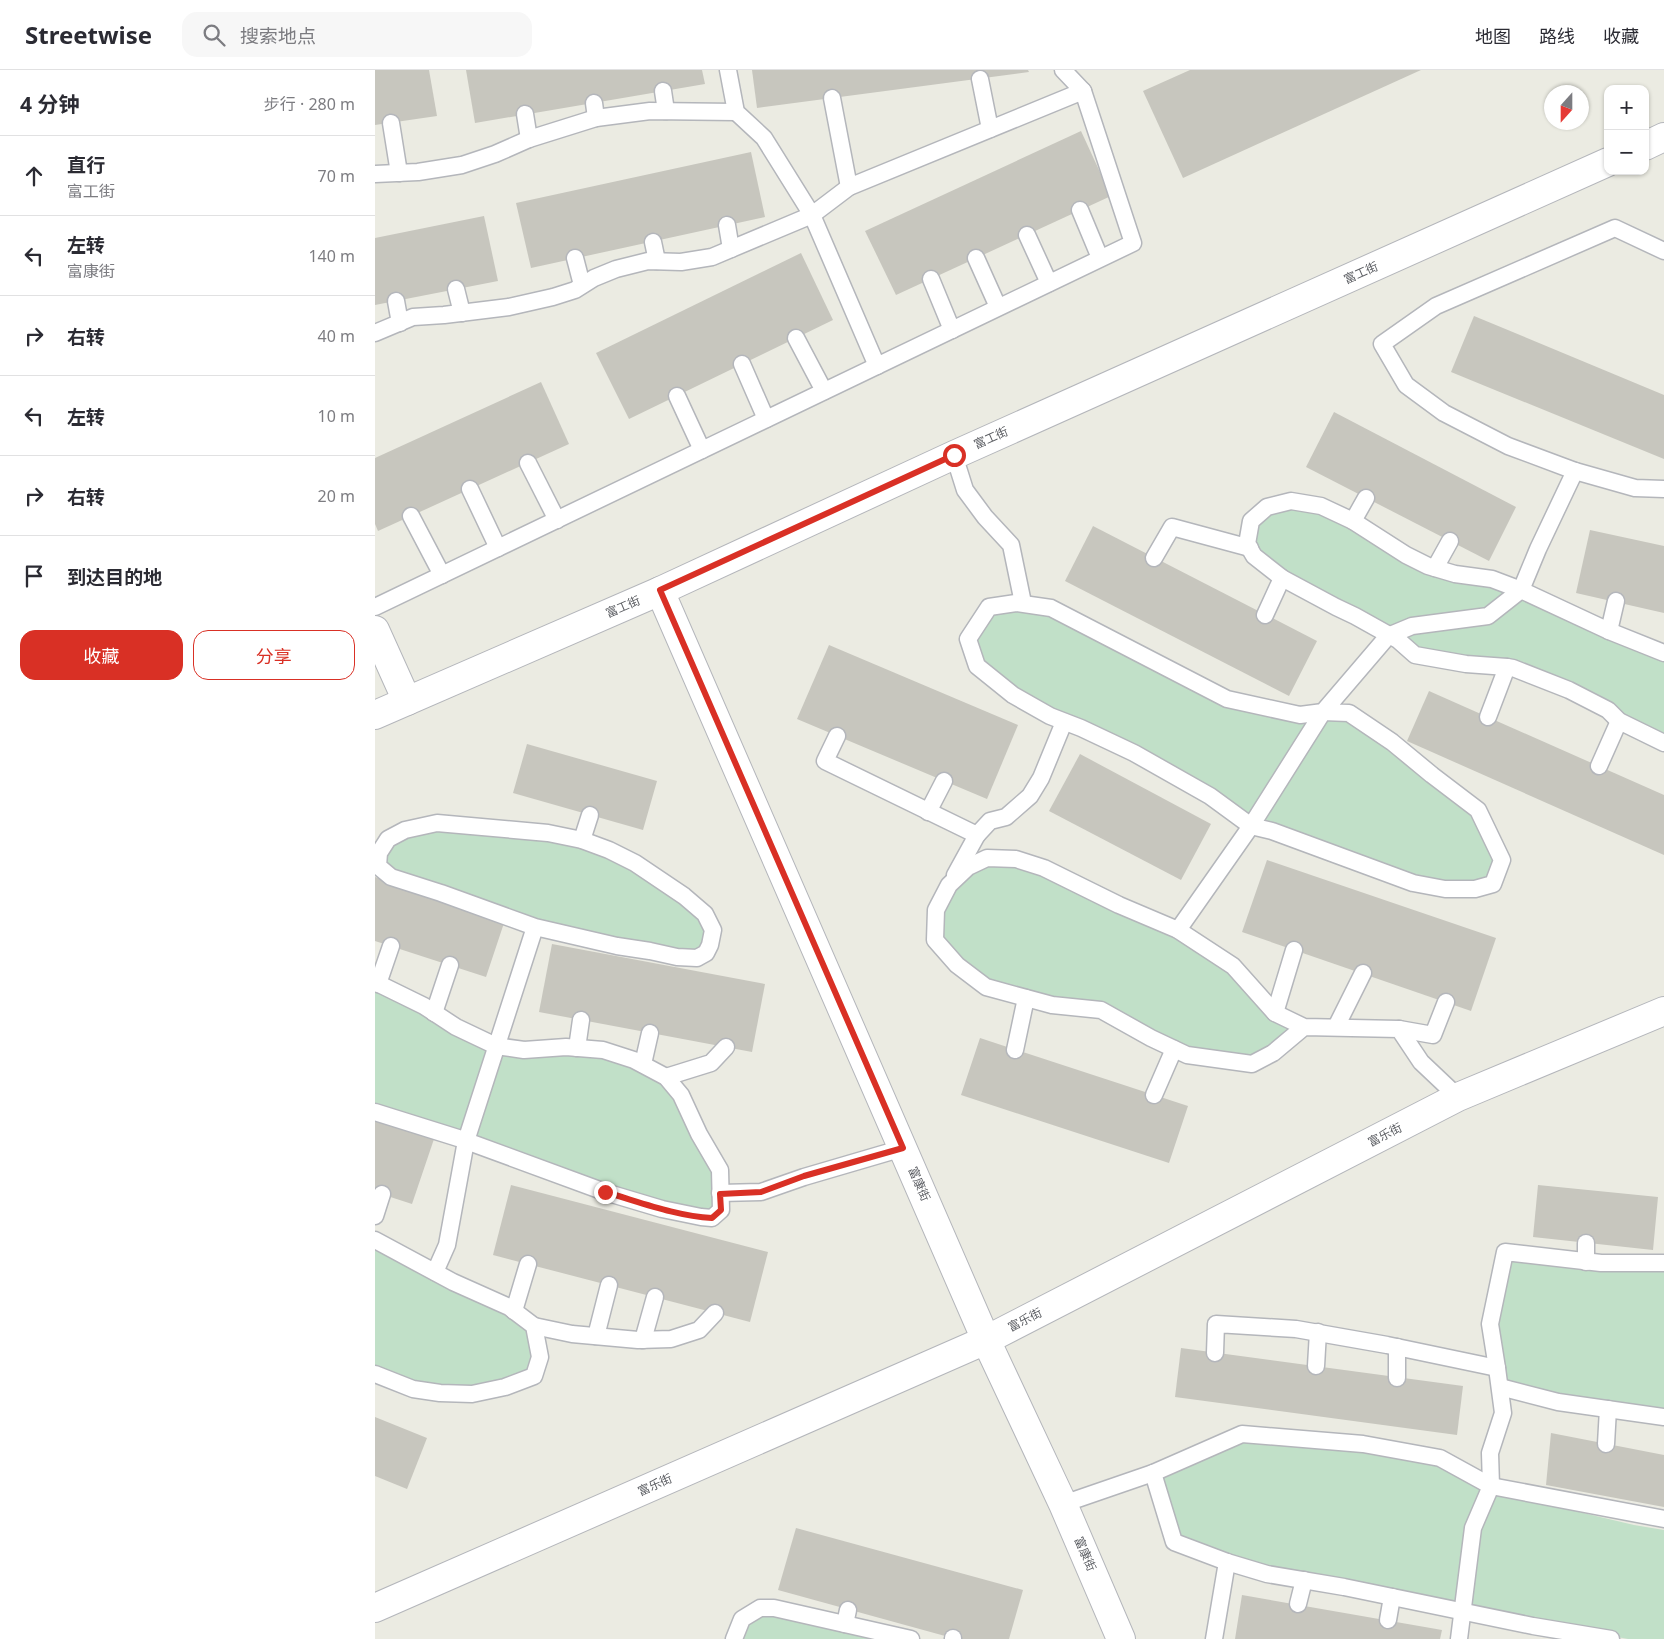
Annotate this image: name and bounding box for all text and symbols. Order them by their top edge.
search box [182,12,532,57]
text: Streetwise [25,18,152,51]
icon: search [200,21,228,49]
text: 搜索地点 [240,23,316,49]
text: 地图 [1475,24,1511,48]
text: 路线 [1539,24,1575,48]
text: 收藏 [1603,24,1639,48]
north arrow [1544,85,1589,130]
map controls [1604,85,1649,175]
button: + [1604,85,1649,130]
text: 4 分钟 [20,90,79,118]
text: 步行 · 280 m [264,93,355,115]
button: − [1604,130,1649,175]
text: 直行 [67,152,105,178]
icon: ahead [20,162,48,190]
text: 70 m [318,165,355,187]
text: 富工街 [67,180,115,202]
text: 左转 [67,232,105,258]
icon: left [20,242,48,270]
text: 140 m [308,245,355,267]
street label: 富工街 [1341,257,1381,288]
text: 富康街 [67,260,115,282]
icon: right [20,322,48,350]
text: 右转 [67,324,105,350]
text: 40 m [318,325,355,347]
icon: left [20,402,48,430]
text: 左转 [67,404,105,430]
text: 10 m [318,405,355,427]
street label: 富工街 [971,422,1011,453]
route start [943,444,966,467]
icon: right [20,482,48,510]
text: 右转 [67,484,105,510]
text: 20 m [318,485,355,507]
icon: arrive [20,562,48,590]
text: 到达目的地 [67,564,162,590]
street label: 富工街 [603,592,643,621]
button: 收藏 [20,630,183,680]
button: 分享 [193,630,355,680]
street label: 富乐街 [1365,1119,1405,1150]
street label: 富康街 [905,1164,934,1204]
route end [594,1181,617,1204]
street label: 富乐街 [1005,1304,1045,1335]
street label: 富乐街 [635,1469,675,1500]
street label: 富康街 [1071,1534,1100,1574]

